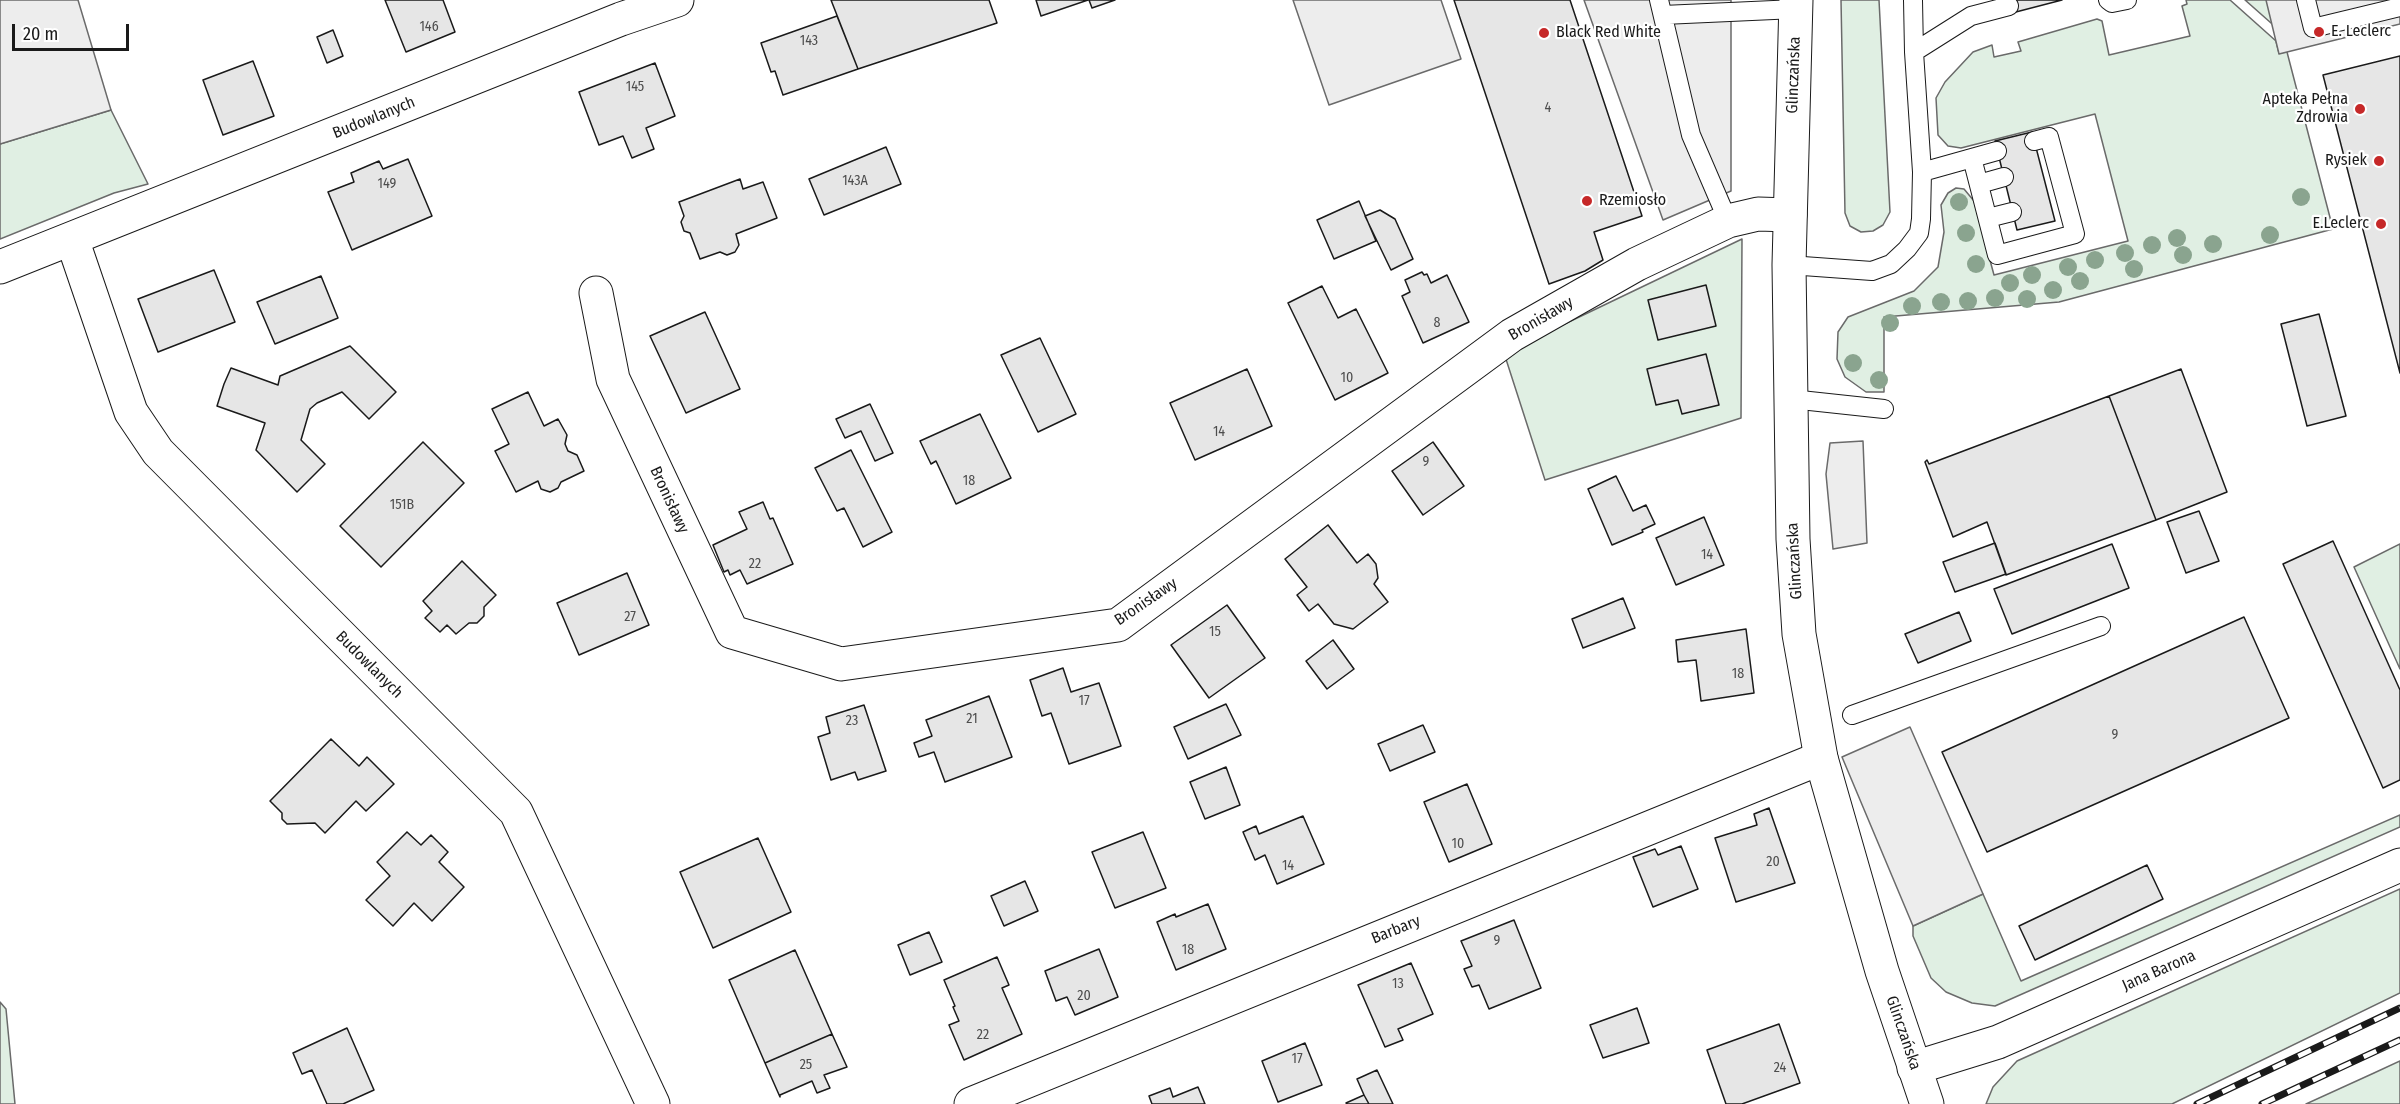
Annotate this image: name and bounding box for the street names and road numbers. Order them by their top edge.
street label: Glinczańska [1783,36,1805,114]
street label: Budowlanych [330,93,418,143]
street label: Bronisławy [1505,293,1577,345]
street label: Bronisławy [645,464,693,536]
street label: Glinczańska [1783,522,1807,600]
street label: Bronisławy [1111,574,1181,630]
street label: Budowlanych [331,627,407,703]
street label: Barbary [1369,912,1423,948]
street label: Jana Barona [2119,946,2199,996]
street label: Glinczańska [1881,993,1925,1073]

